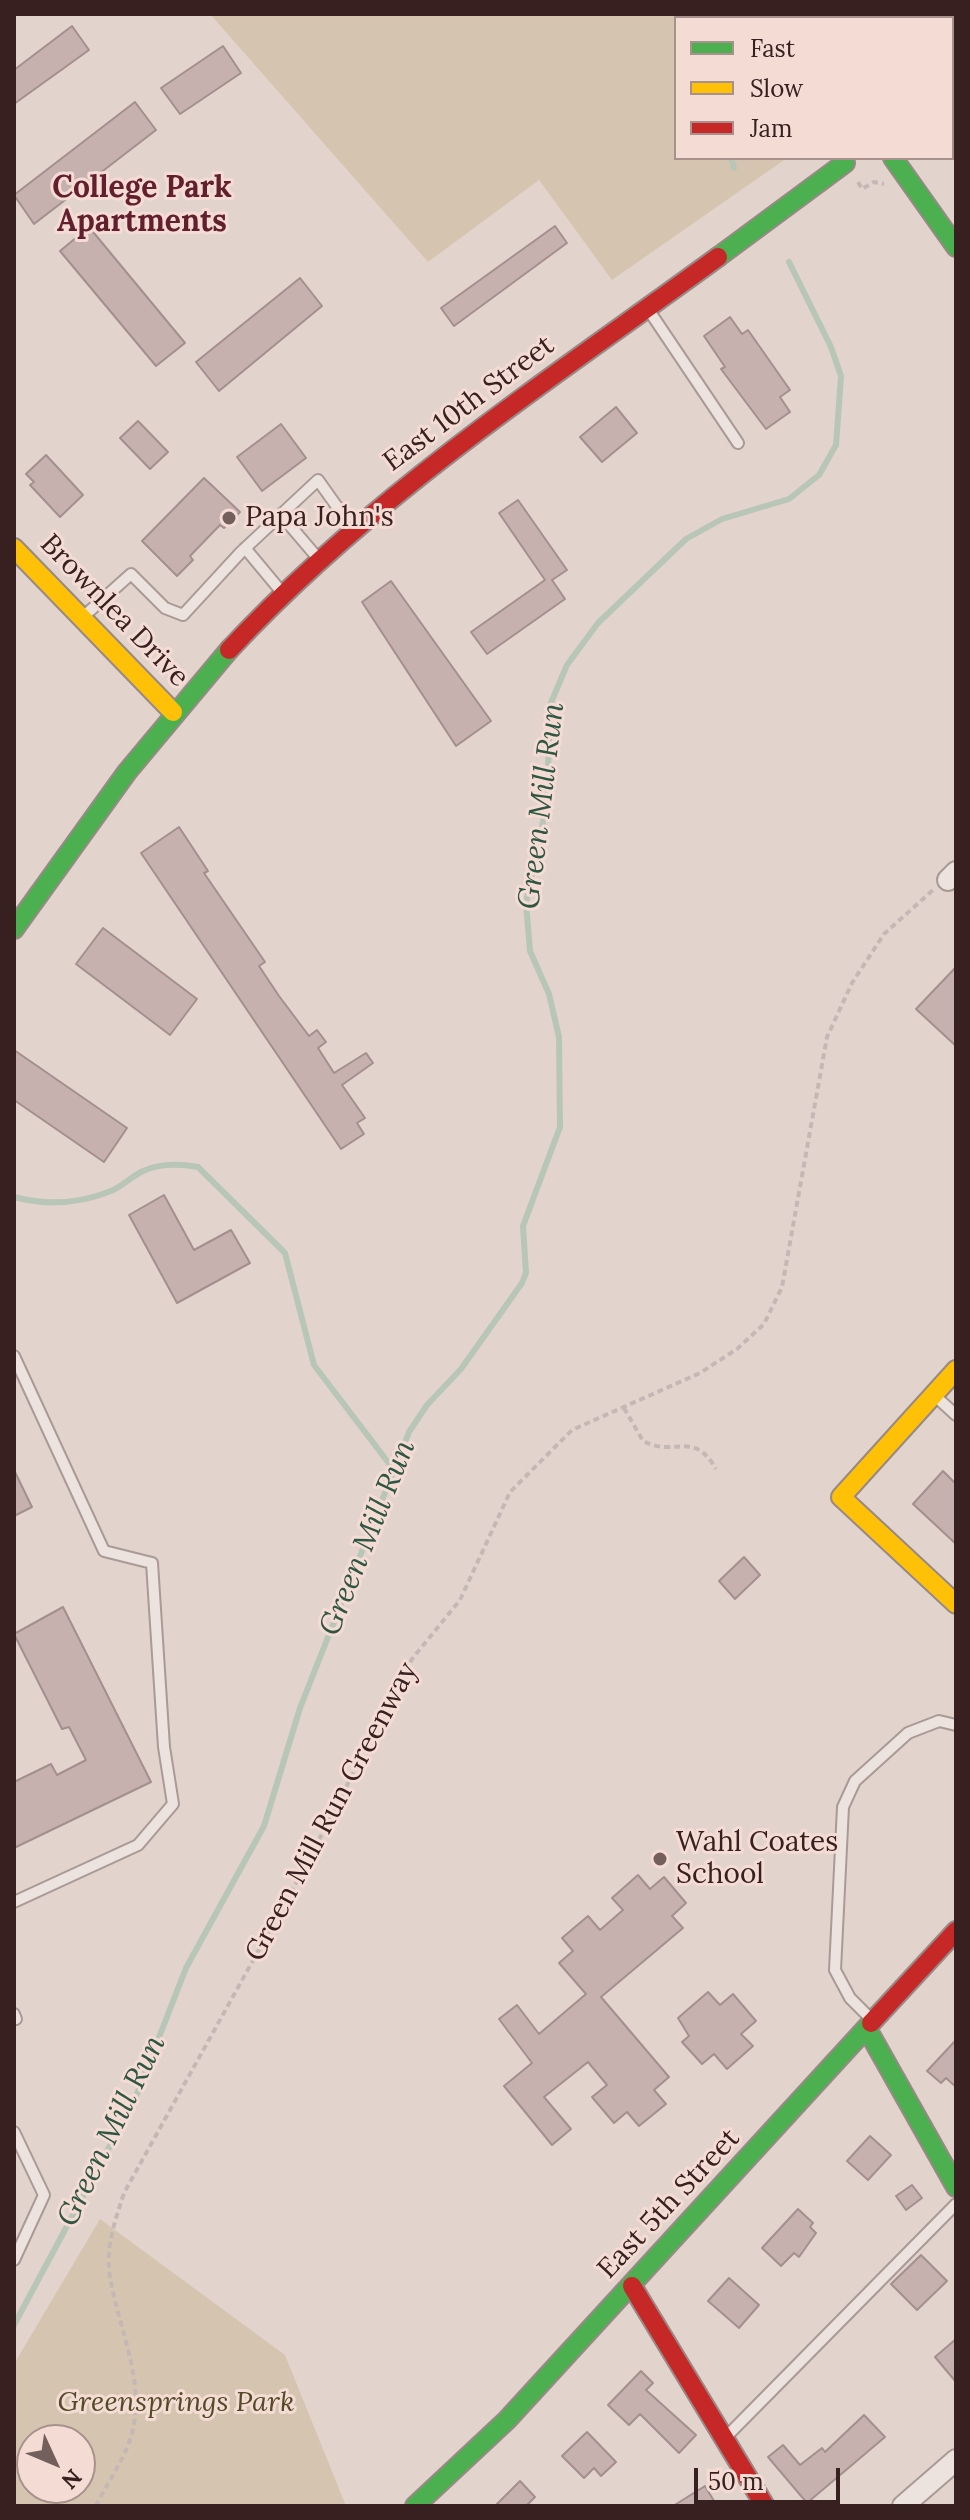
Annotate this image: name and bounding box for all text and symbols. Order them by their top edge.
legend [674,16,954,160]
text: Fast [750,33,795,64]
text: Slow [750,73,803,104]
text: Jam [750,113,792,144]
district label: College Park Apartments [52,170,232,240]
street label: East 10th Street [377,329,561,479]
place label: Papa John's [245,501,394,535]
marker: Papa John's [220,509,238,527]
street label: Brownlea Drive [33,528,195,694]
water label: Green Mill Run [511,701,573,911]
water label: Green Mill Run [312,1435,424,1641]
street label: Green Mill Run Greenway [239,1657,425,1967]
place label: Wahl Coates School [676,1826,838,1892]
marker: Wahl Coates School [651,1850,669,1868]
water label: Green Mill Run [50,2030,174,2232]
street label: East 5th Street [591,2122,747,2286]
park label: Greensprings Park [57,2386,295,2420]
north arrow [16,2424,96,2504]
scale bar [698,2452,844,2502]
text: N [56,2463,88,2495]
text: 50 m [708,2466,764,2497]

